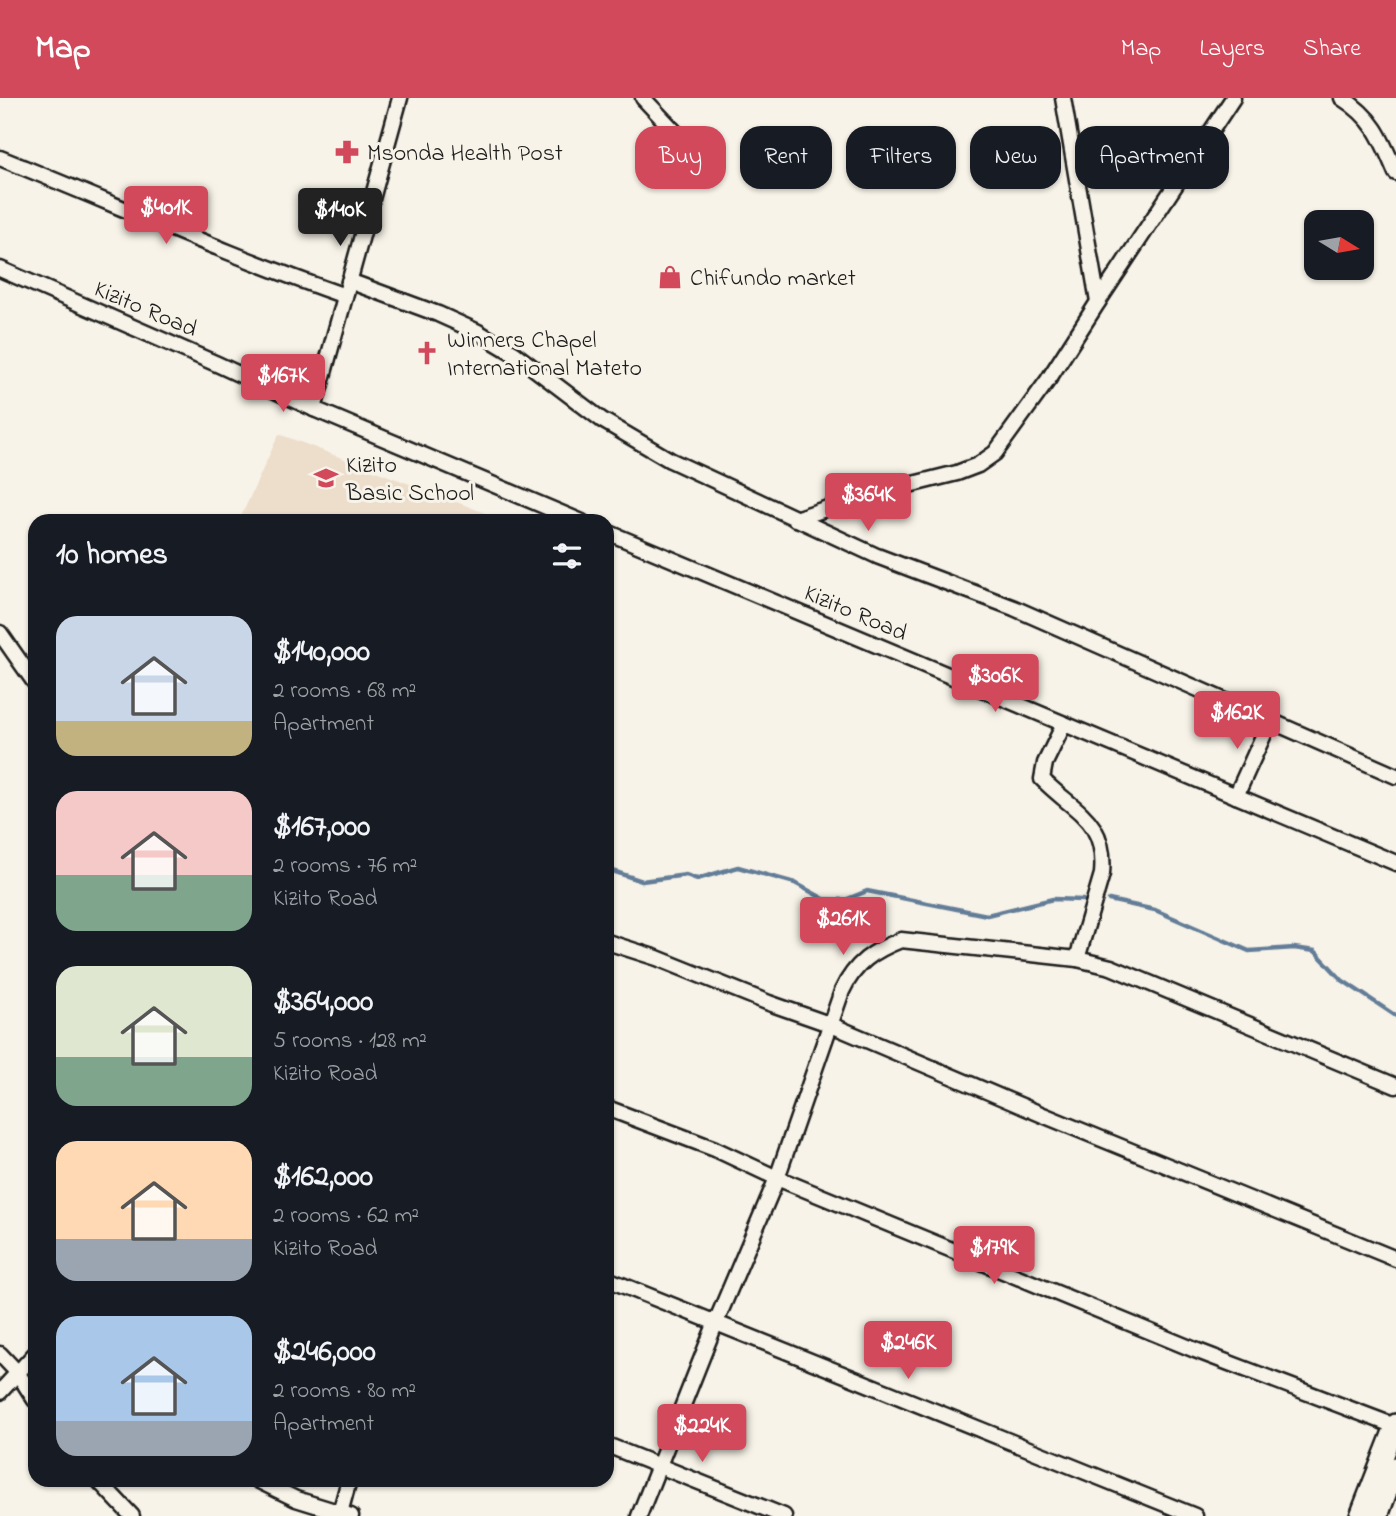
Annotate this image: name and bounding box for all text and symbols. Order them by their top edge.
text: Map [35,25,91,73]
text: Map [1121,32,1161,67]
text: Layers [1199,32,1265,67]
text: Share [1303,32,1361,67]
chip: Buy [635,126,726,189]
chip: Rent [740,126,832,189]
chip: Filters [846,126,956,189]
chip: New [970,126,1061,189]
chip: Apartment [1075,126,1229,189]
place label: Msonda Health Post [367,137,563,172]
pharmacy icon: Msonda Health Post [333,138,361,166]
pin: $401K [117,186,215,246]
pin: $140K [291,188,389,248]
text: $401K [140,192,192,225]
text: $140K [314,194,366,227]
north arrow [1304,210,1374,280]
map controls [1304,210,1374,280]
place label: Chifundo market [690,262,856,297]
shop icon: Chifundo market [656,263,684,291]
street label: Kizito Road [88,273,203,348]
place label: Winners Chapel International Mateto [447,324,642,387]
church icon: Winners Chapel International Mateto [413,339,441,367]
pin: $167K [234,354,332,414]
text: $167K [257,360,309,393]
place label: Kizito Basic School [345,449,474,512]
school or university icon: Kizito Basic School [312,464,340,492]
pin: $364K [819,474,917,533]
text: $364K [841,479,895,512]
text: 10 homes [56,534,168,578]
icon: filters [548,537,586,575]
street label: Kizito Road [798,577,913,652]
text: $140,000 [273,631,370,675]
icon: home [112,644,196,728]
pin: $306K [946,654,1044,714]
text: $306K [968,660,1022,693]
text: 2 rooms · 68 m² [273,675,416,708]
pin: $162K [1188,692,1286,751]
text: $162K [1210,697,1264,730]
text: Apartment [273,708,374,741]
text: $167,000 [273,806,370,850]
icon: home [112,819,196,903]
text: 2 rooms · 76 m² [273,850,417,883]
text: Kizito Road [273,883,378,916]
pin: $261K [794,898,892,957]
text: $261K [816,903,870,936]
text: $364,000 [273,981,373,1025]
icon: home [112,994,196,1078]
text: 5 rooms · 128 m² [273,1025,427,1058]
text: Kizito Road [273,1058,378,1091]
text: $162,000 [273,1156,373,1200]
icon: home [112,1169,196,1253]
text: 2 rooms · 62 m² [273,1200,419,1233]
pin: $179K [945,1226,1043,1286]
text: $179K [970,1232,1018,1265]
text: Kizito Road [273,1233,378,1266]
pin: $246K [859,1322,957,1381]
text: $246K [880,1327,936,1360]
text: $246,000 [273,1331,376,1375]
icon: home [112,1344,196,1428]
text: 2 rooms · 80 m² [273,1375,416,1408]
pin: $224K [653,1404,751,1464]
text: Apartment [273,1408,374,1441]
text: $224K [673,1410,731,1443]

